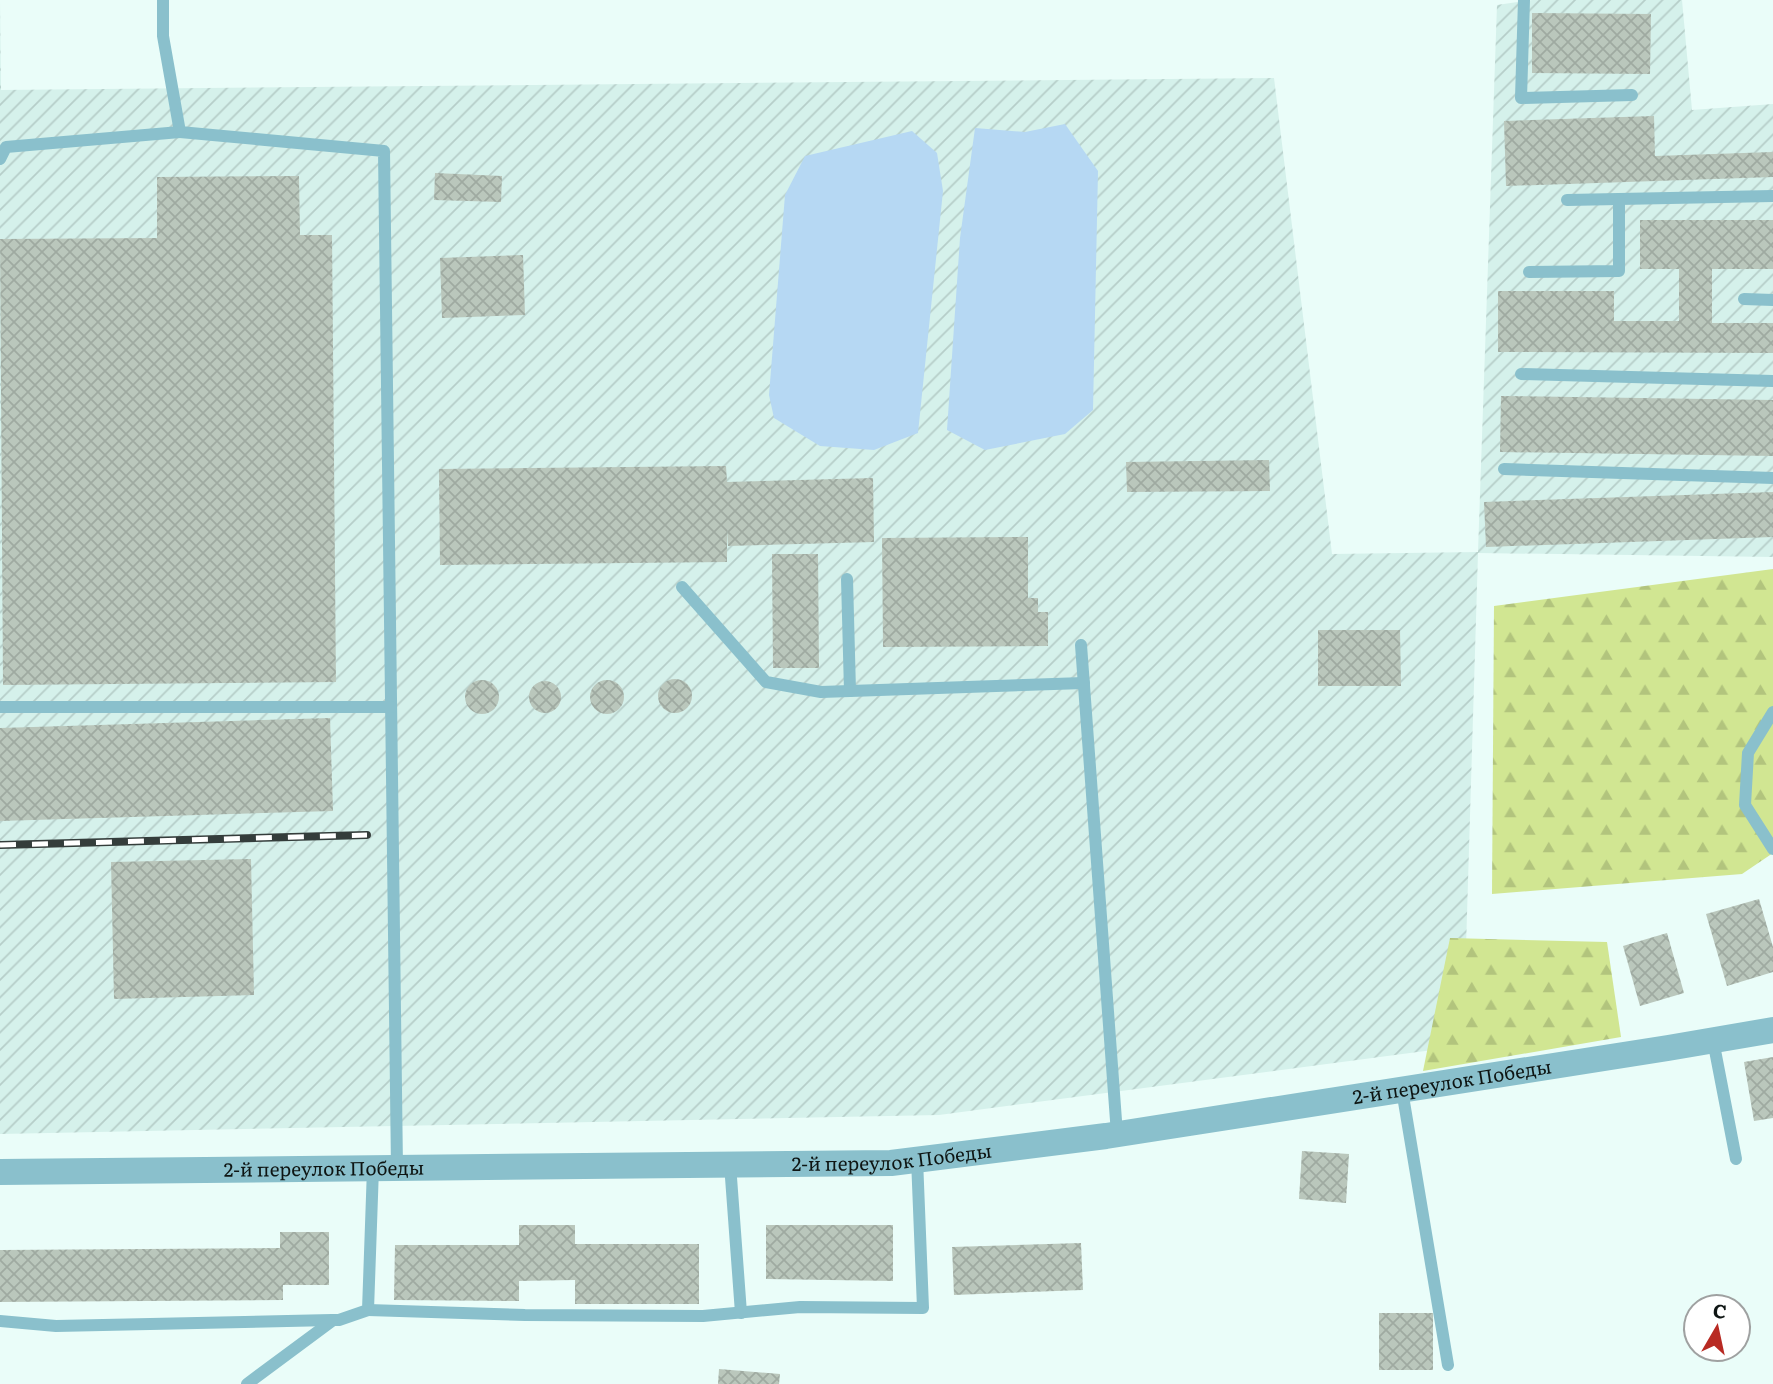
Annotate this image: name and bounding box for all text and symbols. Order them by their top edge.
street label: 2-й переулок Победы [1351,1051,1553,1110]
street label: 2-й переулок Победы [791,1135,993,1177]
street label: 2-й переулок Победы [223,1153,424,1183]
north arrow [1682,1293,1752,1363]
text: С [1711,1295,1729,1325]

